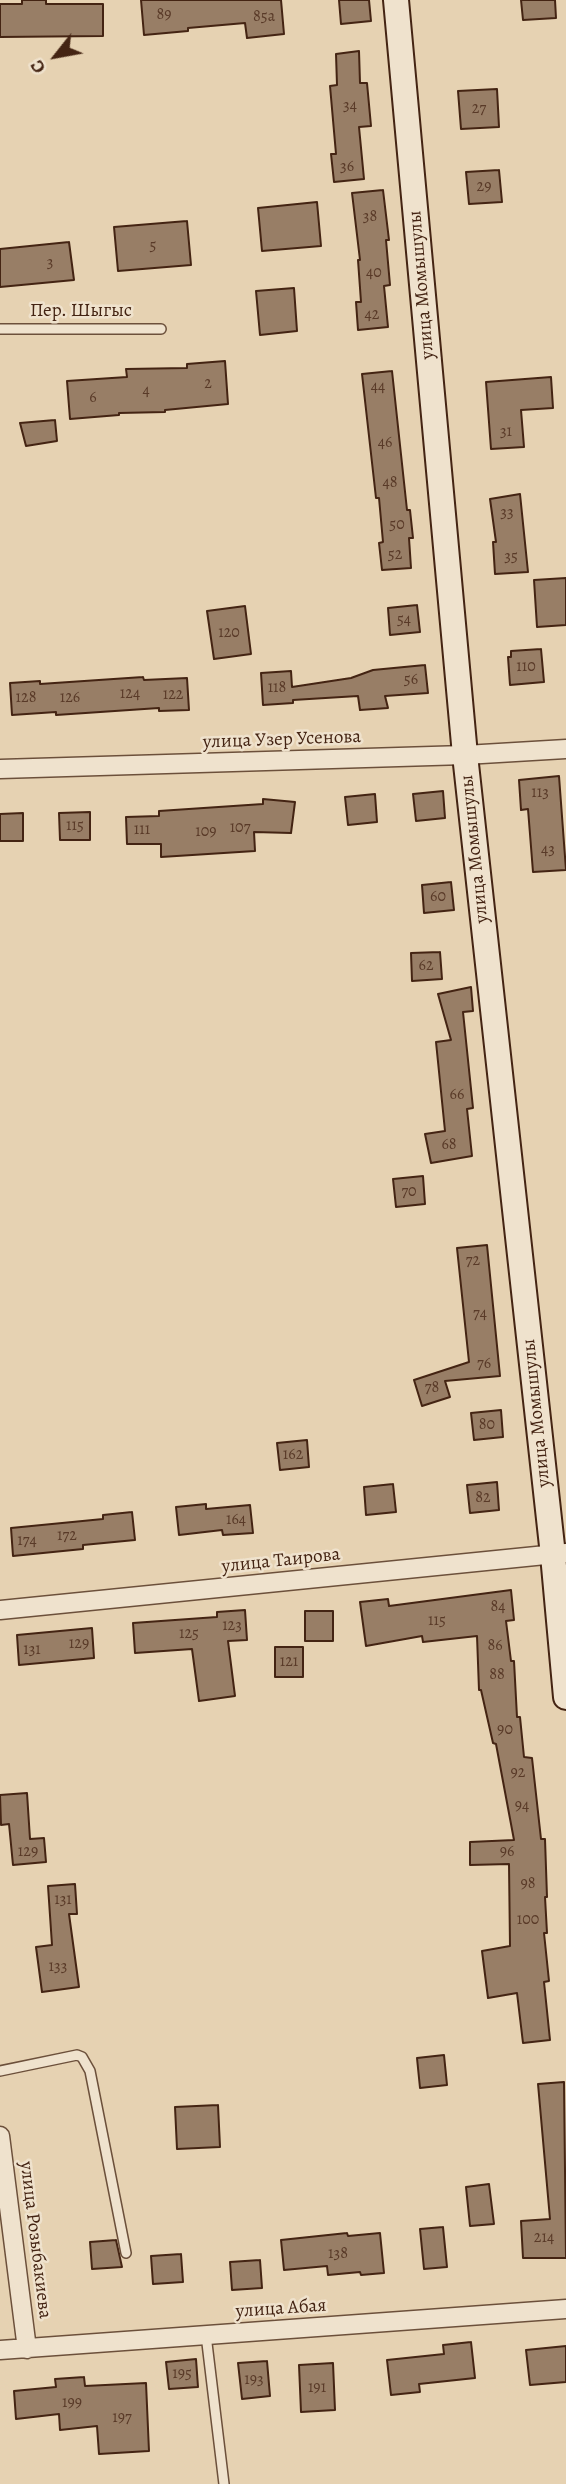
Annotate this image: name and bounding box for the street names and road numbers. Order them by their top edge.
street label: улица Момышулы [404,210,440,360]
street label: Пер. Шыгыс [30,300,132,322]
street label: улица Узер Усенова [202,726,362,754]
street label: улица Момышулы [456,774,494,924]
street label: улица Момышулы [518,1338,556,1488]
street label: улица Таирова [221,1543,341,1579]
street label: улица Розыбакиева [14,2160,56,2320]
street label: улица Абая [235,2294,327,2324]

